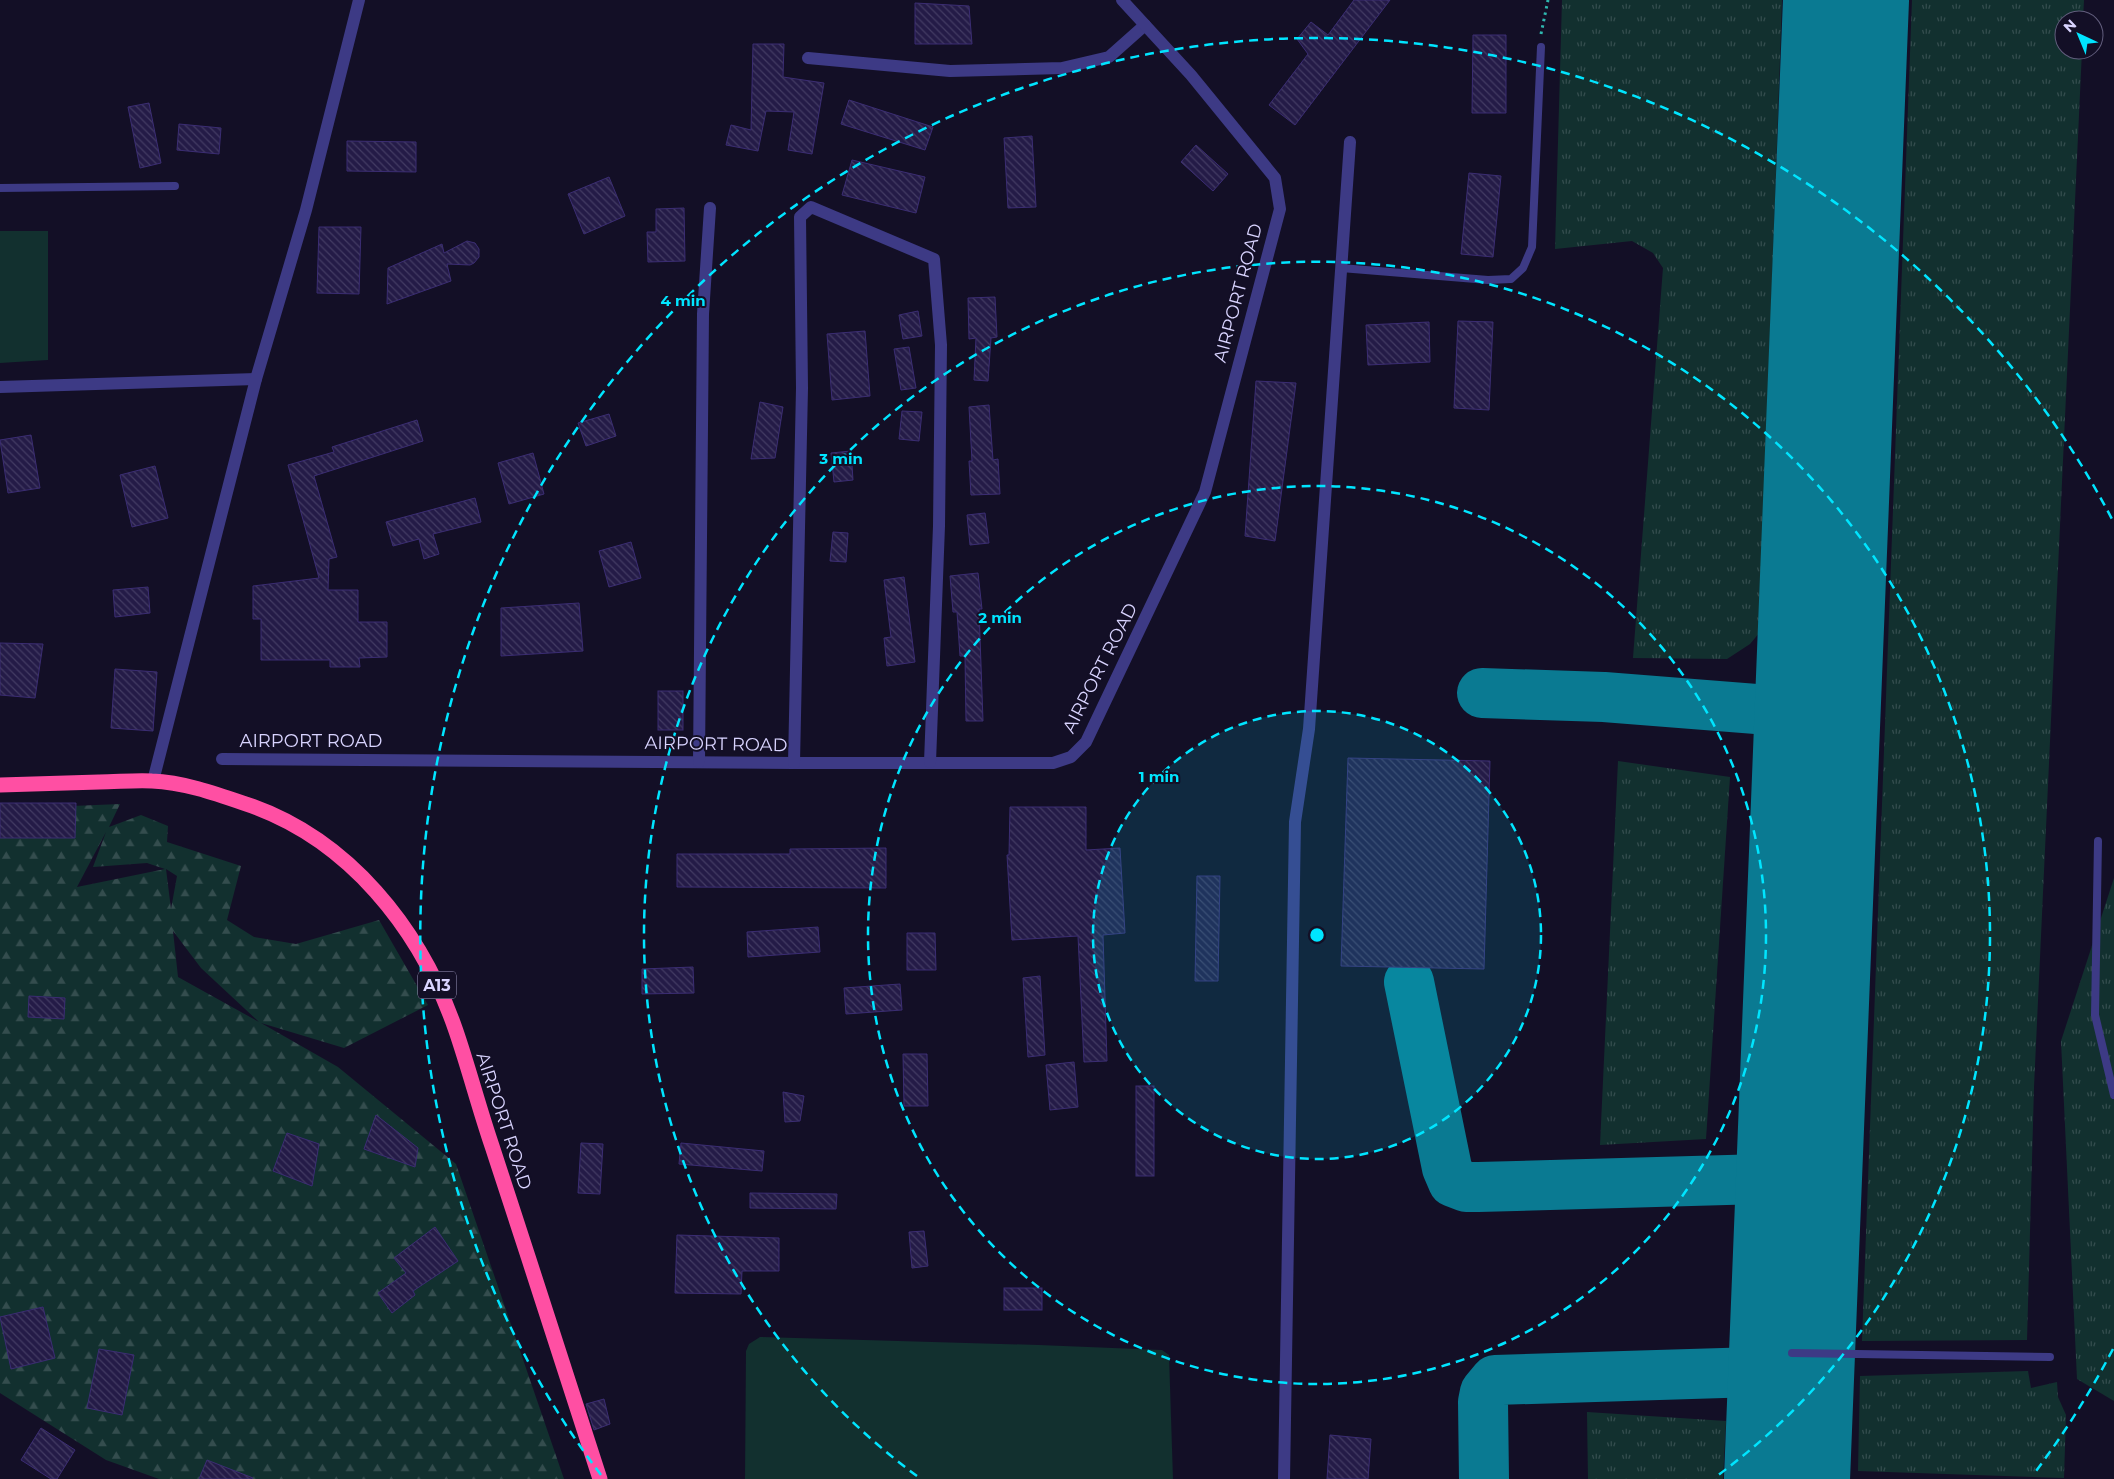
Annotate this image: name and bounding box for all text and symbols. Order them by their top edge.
north arrow [2054,10,2104,60]
text: N [2060,15,2080,36]
street label: AIRPORT ROAD [1209,221,1267,365]
text: 4 min [660,291,706,310]
text: 3 min [818,449,863,468]
street label: AIRPORT ROAD [1058,599,1142,737]
text: 2 min [978,608,1022,627]
street label: AIRPORT ROAD [240,730,382,752]
street label: AIRPORT ROAD [644,732,788,756]
text: 1 min [1139,767,1179,786]
centre of rings [1308,926,1326,944]
road number: A13 [418,972,456,998]
street label: AIRPORT ROAD [471,1050,537,1192]

